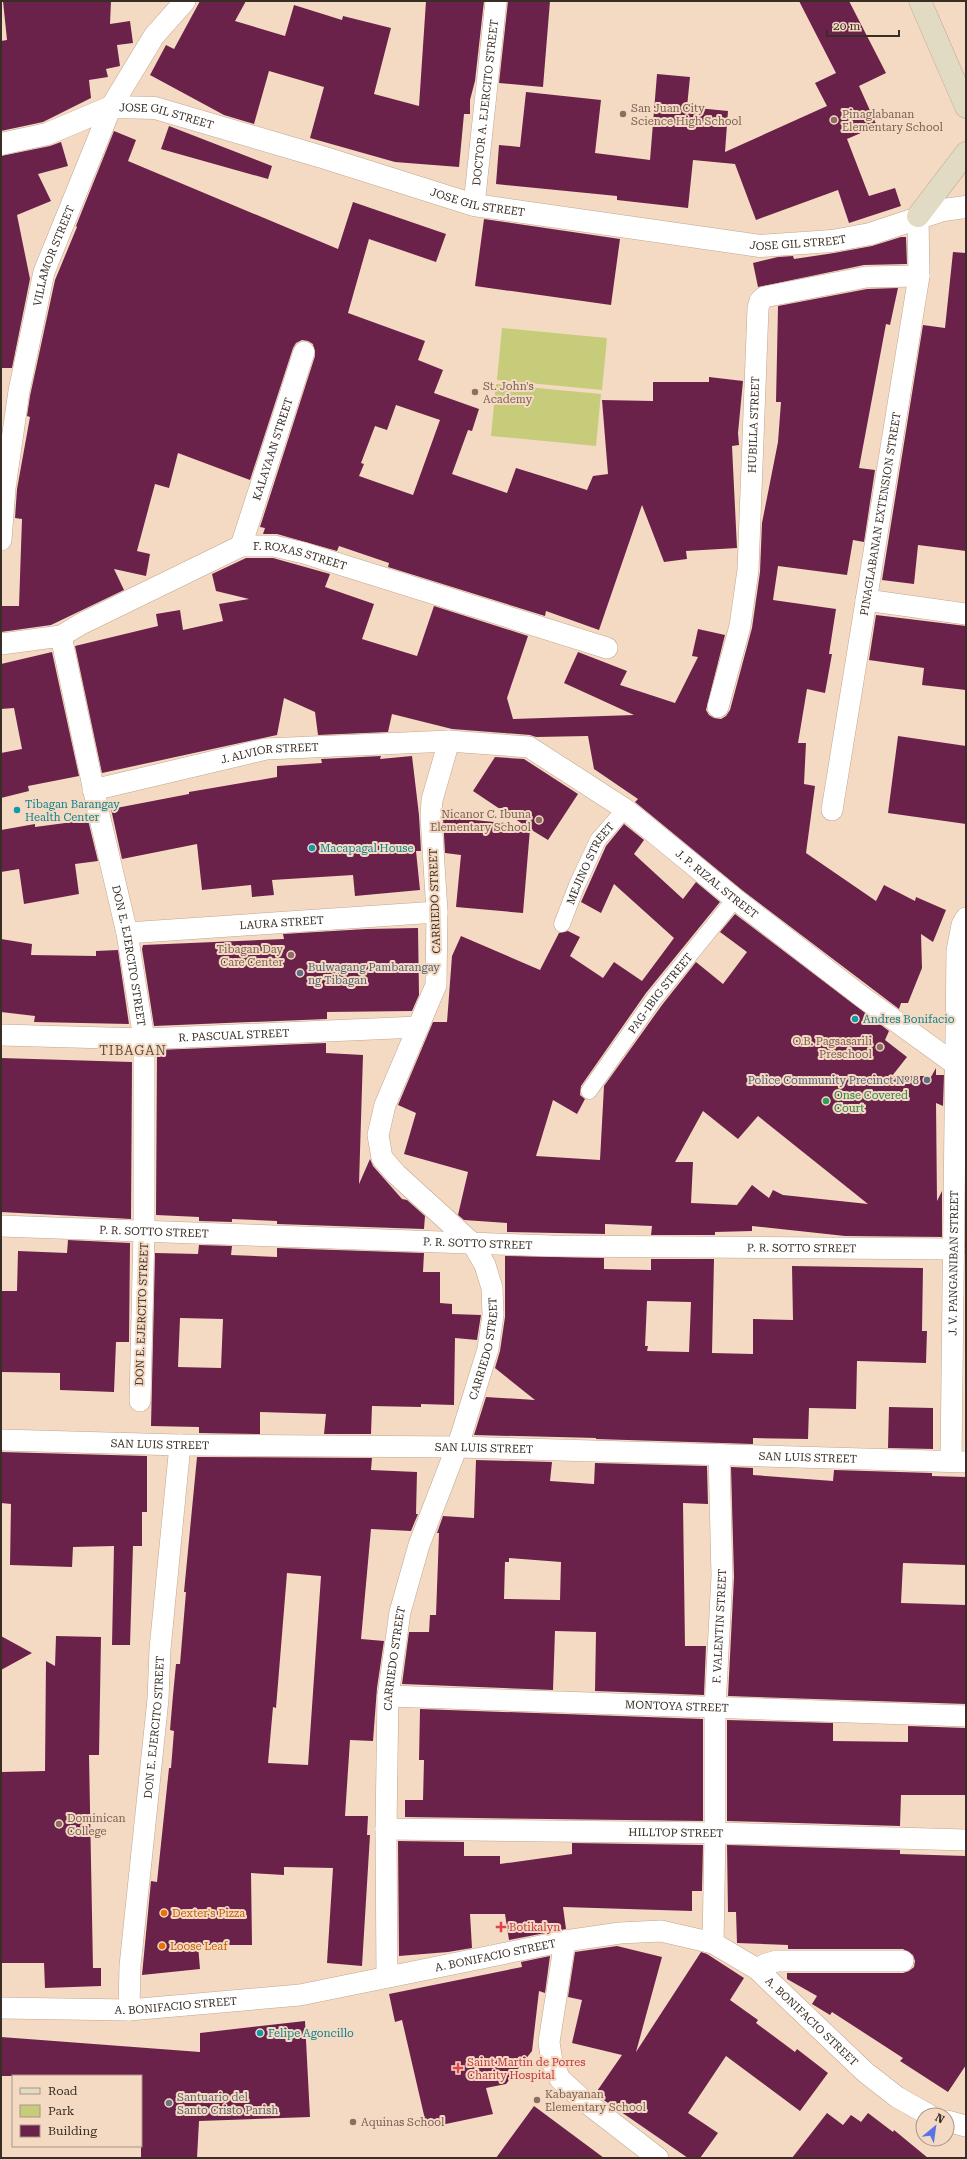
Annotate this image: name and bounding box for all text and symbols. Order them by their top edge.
scale bar [827,12,899,38]
street label: DOCTOR A. EJERCITO STREET [470,19,500,186]
text: 20 m [833,19,860,33]
street label: JOSE GIL STREET [119,101,215,131]
place label: San Juan City Science High School [631,102,742,128]
place label: Pinaglabanan Elementary School [842,108,943,134]
marker: San Juan City Science High School [618,109,628,119]
marker: Pinaglabanan Elementary School [829,115,839,125]
street label: JOSE GIL STREET [429,185,526,219]
street label: VILLAMOR STREET [30,204,77,307]
street label: JOSE GIL STREET [749,232,847,253]
street label: HUBILLA STREET [745,376,762,473]
place label: St. John's Academy [483,380,534,406]
marker: St. John's Academy [470,387,480,397]
street label: KALAYAAN STREET [250,396,295,502]
street label: PINAGLABANAN EXTENSION STREET [857,411,903,617]
street label: F. ROXAS STREET [253,539,348,572]
street label: J. ALVIOR STREET [219,740,319,766]
place label: Tibagan Barangay Health Center [25,798,120,824]
marker: Tibagan Barangay Health Center [12,805,22,815]
place label: Nicanor C. Ibuna Elementary School [430,808,532,834]
marker: Nicanor C. Ibuna Elementary School [534,815,544,825]
street label: MEJINO STREET [564,820,617,906]
place label: Macapagal House [320,842,414,855]
marker: Macapagal House [307,843,317,853]
street label: J. P. RIZAL STREET [673,847,761,921]
street label: CARRIEDO STREET [427,848,443,954]
street label: DON E. EJERCITO STREET [109,884,148,1027]
street label: LAURA STREET [239,913,324,932]
place label: Tibagan Day Care Center [217,943,283,969]
marker: Tibagan Day Care Center [286,950,296,960]
street label: PAG-IBIG STREET [625,950,695,1036]
place label: Bulwagang Pambarangay ng Tibagan [308,961,440,987]
marker: Bulwagang Pambarangay ng Tibagan [295,968,305,978]
place label: Andres Bonifacio [863,1013,955,1026]
marker: Andres Bonifacio [850,1014,860,1024]
street label: R. PASCUAL STREET [178,1026,290,1044]
place label: O.B. Pagsasarili Preschool [792,1035,873,1061]
marker: O.B. Pagsasarili Preschool [875,1042,885,1052]
district label: TIBAGAN [99,1043,167,1058]
place label: Police Community Precinct № 8 [748,1074,919,1087]
marker: Police Community Precinct № 8 [922,1075,932,1085]
place label: Onse Covered Court [834,1089,908,1115]
marker: Onse Covered Court [821,1096,831,1106]
street label: J. V. PANGANIBAN STREET [946,1190,961,1336]
street label: P. R. SOTTO STREET [99,1223,209,1240]
street label: P. R. SOTTO STREET [423,1235,533,1252]
street label: P. R. SOTTO STREET [747,1241,857,1255]
street label: DON E. EJERCITO STREET [133,1242,151,1386]
street label: CARRIEDO STREET [466,1297,500,1402]
street label: SAN LUIS STREET [111,1437,209,1452]
street label: SAN LUIS STREET [435,1440,533,1456]
street label: SAN LUIS STREET [758,1449,857,1465]
street label: F. VALENTIN STREET [710,1569,729,1684]
street label: CARRIEDO STREET [381,1605,408,1711]
street label: DON E. EJERCITO STREET [141,1656,166,1799]
street label: MONTOYA STREET [625,1698,729,1714]
place label: Dominican College [67,1812,126,1838]
marker: Dominican College [54,1819,64,1829]
street label: HILLTOP STREET [628,1825,724,1840]
place label: Dexter's Pizza [172,1907,245,1920]
marker: Dexter's Pizza [159,1908,169,1918]
place label: Botikalyn [509,1921,560,1934]
marker: Botikalyn [496,1922,506,1932]
street label: A. BONIFACIO STREET [434,1937,557,1974]
place label: Loose Leaf [170,1940,228,1953]
marker: Loose Leaf [157,1941,167,1951]
street label: A. BONIFACIO STREET [763,1974,861,2068]
street label: A. BONIFACIO STREET [114,1994,238,2017]
place label: Felipe Agoncillo [268,2027,354,2040]
marker: Felipe Agoncillo [255,2028,265,2038]
place label: Saint Martin de Porres Charity Hospital [467,2056,586,2082]
marker: Saint Martin de Porres Charity Hospital [452,2062,464,2074]
legend [12,2075,142,2147]
text: Road [48,2084,78,2098]
place label: Kabayanan Elementary School [545,2088,646,2114]
place label: Santuario del Santo Cristo Parish [177,2091,278,2117]
marker: Kabayanan Elementary School [532,2095,542,2105]
marker: Santuario del Santo Cristo Parish [164,2098,174,2108]
text: Park [48,2104,75,2118]
north arrow [915,2107,955,2147]
text: N [933,2111,947,2127]
place label: Aquinas School [361,2116,445,2129]
marker: Aquinas School [348,2117,358,2127]
text: Building [48,2124,97,2138]

